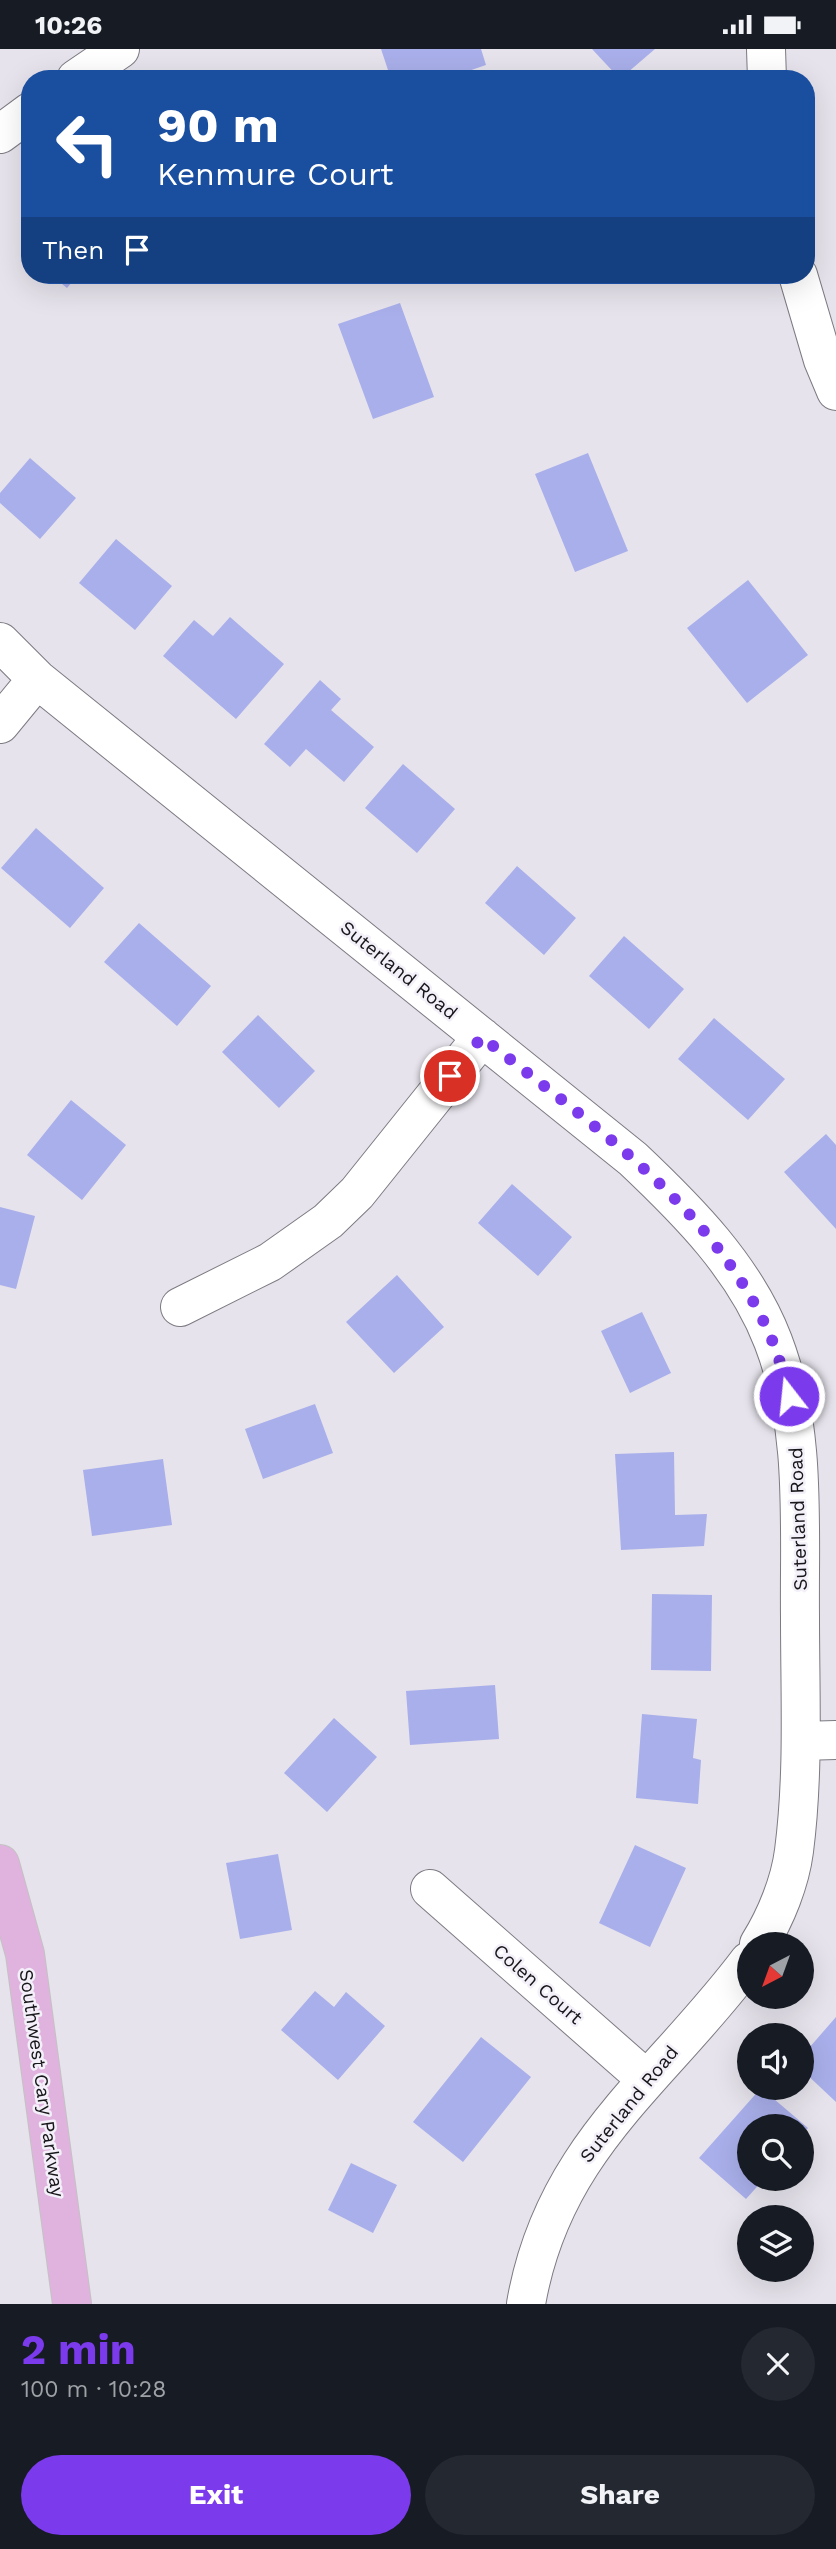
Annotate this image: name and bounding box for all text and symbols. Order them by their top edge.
text: 10:26 [35,10,102,40]
text: 90 m [157,96,279,154]
icon: left [42,98,133,189]
text: Kenmure Court [157,155,393,193]
icon: arrive [118,231,156,269]
text: Then [42,235,104,265]
street label: Suterland Road [336,916,462,1024]
pin [420,1046,480,1106]
icon: arrive [431,1057,469,1095]
position arrow [752,1359,826,1433]
street label: Suterland Road [784,1447,812,1591]
north arrow [737,1932,814,2009]
map controls [737,1932,814,2282]
street label: Colen Court [489,1939,587,2029]
street label: Southwest Cary Parkway [15,1968,69,2199]
button: sound [737,2023,814,2100]
street label: Suterland Road [575,2041,683,2167]
button: search [737,2114,814,2191]
button: layers [737,2205,814,2282]
text: 2 min [21,2325,136,2374]
button: close [741,2327,815,2401]
text: 100 m · 10:28 [21,2376,166,2403]
button: Exit [21,2455,411,2535]
button: Share [425,2455,815,2535]

